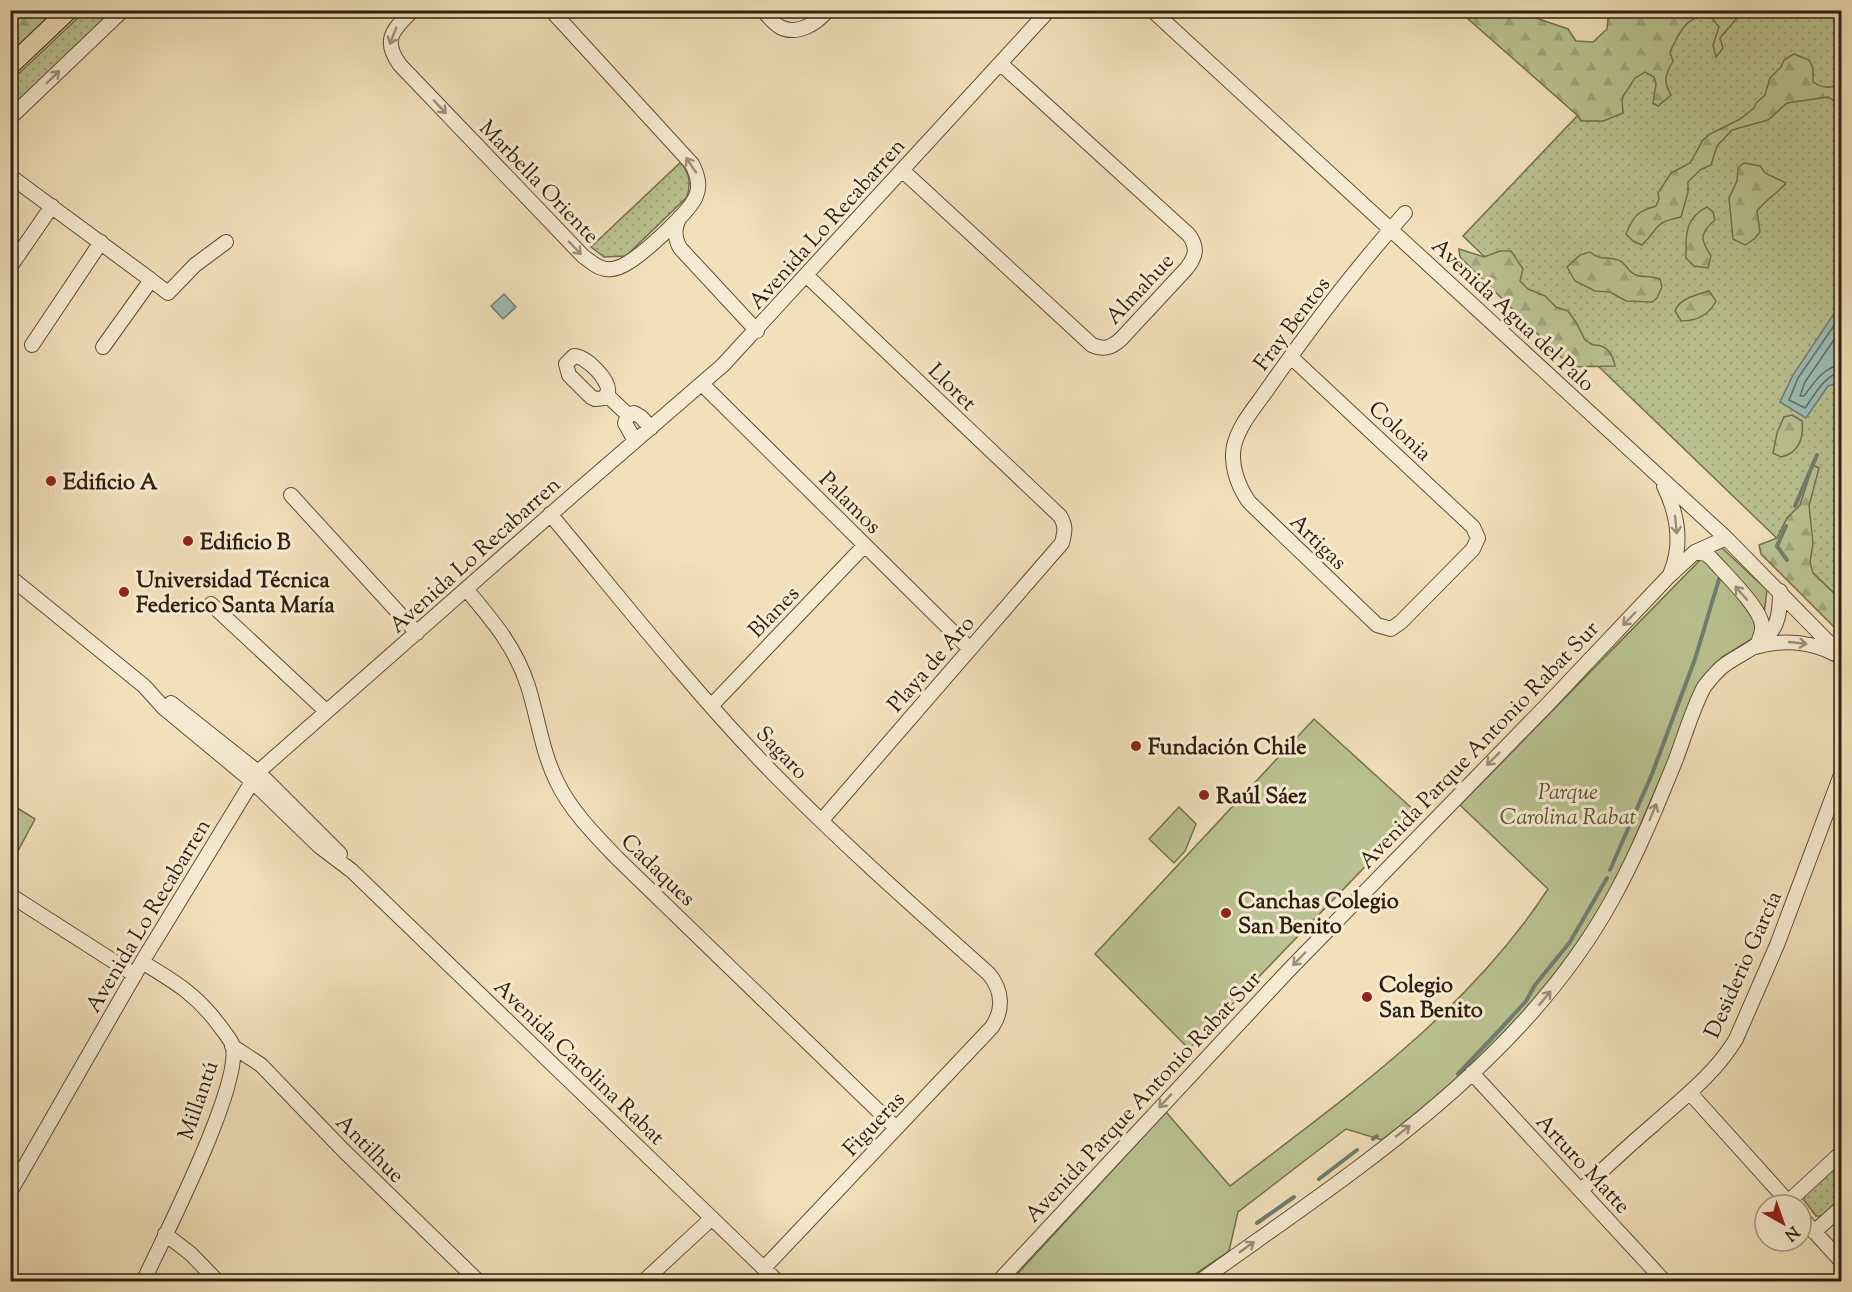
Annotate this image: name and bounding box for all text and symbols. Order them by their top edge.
one-way arrow [387,26,398,44]
one-way arrow [45,70,60,85]
one-way arrow [433,100,447,115]
street label: Marbella Oriente [470,114,605,252]
street label: Avenida Lo Recabarren [742,132,914,318]
one-way arrow [684,156,697,173]
street label: Avenida Agua del Palo [1423,232,1601,401]
one-way arrow [568,240,582,255]
street label: Almahue [1099,247,1183,333]
street label: Fray Bentos [1247,271,1339,379]
street label: Lloret [919,357,983,420]
street label: Colonia [1360,394,1438,470]
street label: Palamos [810,466,887,543]
place label: Edificio A [63,468,158,500]
street label: Avenida Lo Recabarren [383,470,569,642]
marker: Edificio A [44,474,58,488]
street label: Artigas [1281,508,1353,579]
one-way arrow [1671,515,1682,535]
place label: Edificio B [200,528,291,560]
marker: Edificio B [181,534,195,548]
place label: Universidad Técnica Federico Santa María [136,566,336,623]
street label: Blanes [742,580,808,646]
marker: Universidad Técnica Federico Santa María [117,585,131,599]
one-way arrow [1734,585,1748,600]
street label: Playa de Aro [881,610,983,720]
one-way arrow [1622,611,1636,626]
street label: Avenida Parque Antonio Rabat Sur [1353,615,1608,877]
one-way arrow [1788,638,1808,649]
street label: Sagaro [747,720,815,788]
place label: Fundación Chile [1148,733,1306,765]
marker: Fundación Chile [1129,739,1143,753]
one-way arrow [1486,751,1501,766]
park label: Parque Carolina Rabat [1500,778,1637,835]
place label: Raúl Sáez [1216,782,1307,814]
marker: Raúl Sáez [1197,788,1211,802]
one-way arrow [1648,804,1659,822]
street label: Avenida Lo Recabarren [79,814,220,1020]
street label: Cadaques [612,827,702,915]
street label: Desiderio García [1698,886,1792,1044]
place label: Canchas Colegio San Benito [1238,887,1399,944]
marker: Canchas Colegio San Benito [1219,906,1233,920]
one-way arrow [1292,952,1306,967]
street label: Avenida Parque Antonio Rabat Sur [1019,965,1270,1231]
place label: Colegio San Benito [1379,971,1483,1028]
street label: Avenida Carolina Rabat [485,973,671,1154]
marker: Colegio San Benito [1360,990,1374,1004]
one-way arrow [1539,990,1552,1006]
street label: Millantú [171,1057,228,1145]
street label: Figueras [837,1085,914,1165]
one-way arrow [1158,1094,1173,1109]
street label: Antilhue [327,1108,411,1192]
street label: Arturo Matte [1527,1108,1637,1222]
one-way arrow [1395,1125,1411,1138]
north arrow [1753,1193,1813,1253]
text: N [1779,1220,1803,1246]
one-way arrow [1238,1241,1254,1253]

